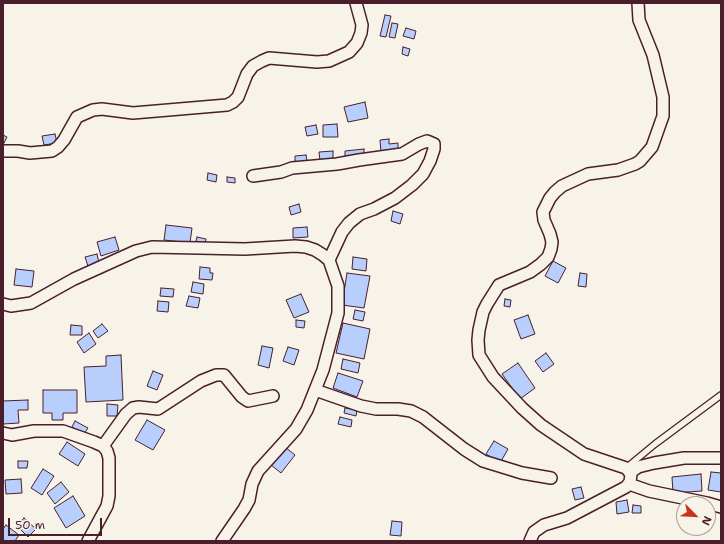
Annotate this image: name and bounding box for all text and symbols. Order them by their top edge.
north arrow [676,496,716,536]
scale bar [10,510,104,536]
text: N [698,514,715,528]
text: 50 m [15,517,45,533]

